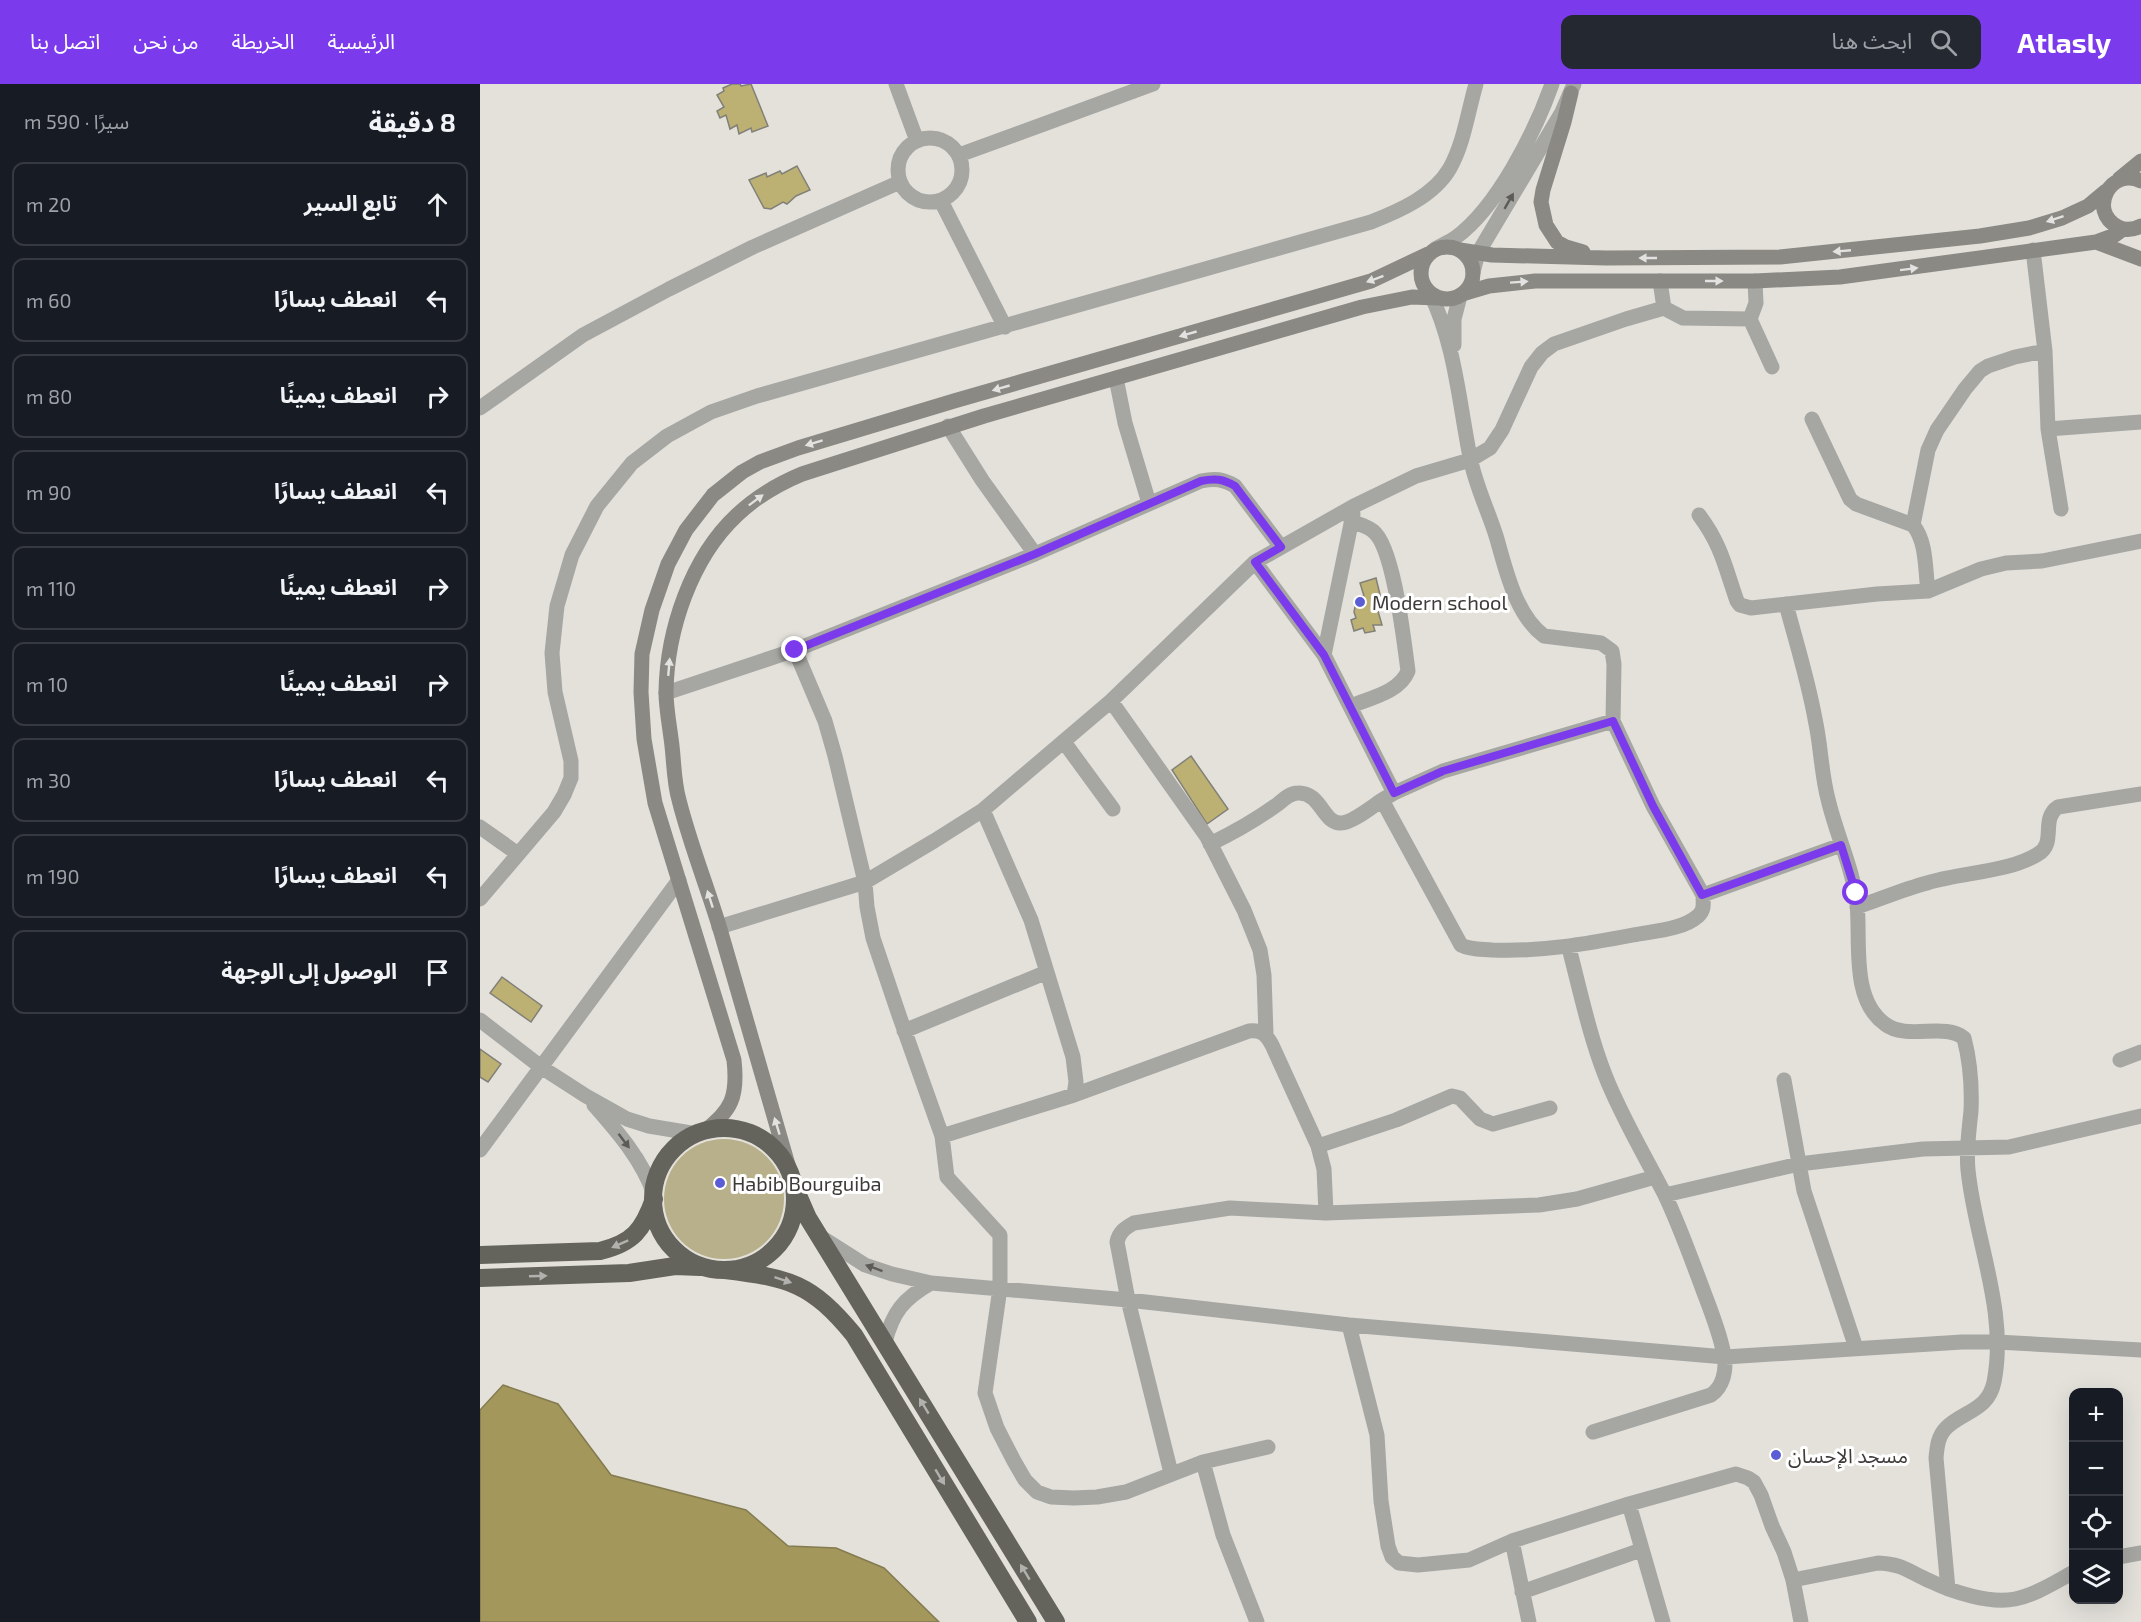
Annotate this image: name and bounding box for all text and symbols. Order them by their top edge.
search box [1561,15,1981,69]
text: Atlasly [2017,25,2111,59]
icon: search [1927,26,1960,59]
text: ابحث هنا [1832,27,1912,53]
text: اتصل بنا [30,28,100,53]
text: من نحن [133,28,199,53]
text: الخريطة [232,28,295,53]
text: الرئيسية [328,28,395,53]
text: 8 دقيقة [369,106,456,137]
text: سيرًا · 590 m [24,109,129,133]
icon: ahead [421,188,454,221]
text: تابع السير [304,189,397,215]
text: 20 m [26,192,71,216]
one-way arrow [1503,193,1514,209]
one-way arrow [2046,215,2064,225]
one-way arrow [1833,246,1852,256]
one-way arrow [1638,253,1657,263]
one-way arrow [1899,264,1918,273]
one-way arrow [1366,275,1384,285]
one-way arrow [1705,276,1724,286]
one-way arrow [1510,277,1529,287]
icon: left [421,284,454,317]
text: انعطف يسارًا [274,285,397,311]
text: 60 m [26,288,72,312]
one-way arrow [1179,330,1197,339]
icon: right [421,380,454,413]
text: انعطف يمينًا [280,381,397,407]
one-way arrow [992,383,1010,393]
text: 80 m [26,384,72,408]
one-way arrow [805,439,823,448]
icon: left [421,476,454,509]
text: انعطف يسارًا [274,477,397,503]
text: 90 m [26,480,72,504]
one-way arrow [748,494,764,506]
icon: right [421,572,454,605]
text: انعطف يمينًا [280,573,397,599]
text: 110 m [26,576,76,600]
place label: Modern school [1372,590,1507,614]
marker: Modern school [1353,595,1367,609]
route end [781,636,807,662]
one-way arrow [664,658,673,677]
icon: right [421,668,454,701]
text: انعطف يمينًا [280,669,397,695]
text: 10 m [26,672,68,696]
icon: left [421,764,454,797]
text: انعطف يسارًا [274,765,397,791]
text: 30 m [26,768,71,792]
icon: left [421,860,454,893]
text: انعطف يسارًا [274,861,397,887]
text: 190 m [26,864,79,888]
route start [1842,879,1868,905]
one-way arrow [704,890,714,908]
icon: arrive [421,956,454,989]
text: الوصول إلى الوجهة [221,957,397,983]
one-way arrow [772,1117,781,1135]
one-way arrow [617,1133,629,1148]
place label: Habib Bourguiba [732,1171,882,1195]
marker: Habib Bourguiba [713,1176,727,1190]
one-way arrow [611,1240,629,1250]
one-way arrow [865,1262,883,1272]
one-way arrow [529,1272,548,1281]
one-way arrow [774,1276,792,1285]
map controls [2069,1388,2123,1604]
button: + [2069,1388,2123,1442]
one-way arrow [918,1398,929,1414]
button: − [2069,1442,2123,1496]
place label: مسجد الإحسان [1788,1443,1908,1469]
marker: مسجد الإحسان [1769,1448,1783,1462]
one-way arrow [935,1469,946,1485]
button: locate [2069,1496,2123,1550]
button: layers [2069,1550,2123,1604]
one-way arrow [1020,1564,1031,1580]

